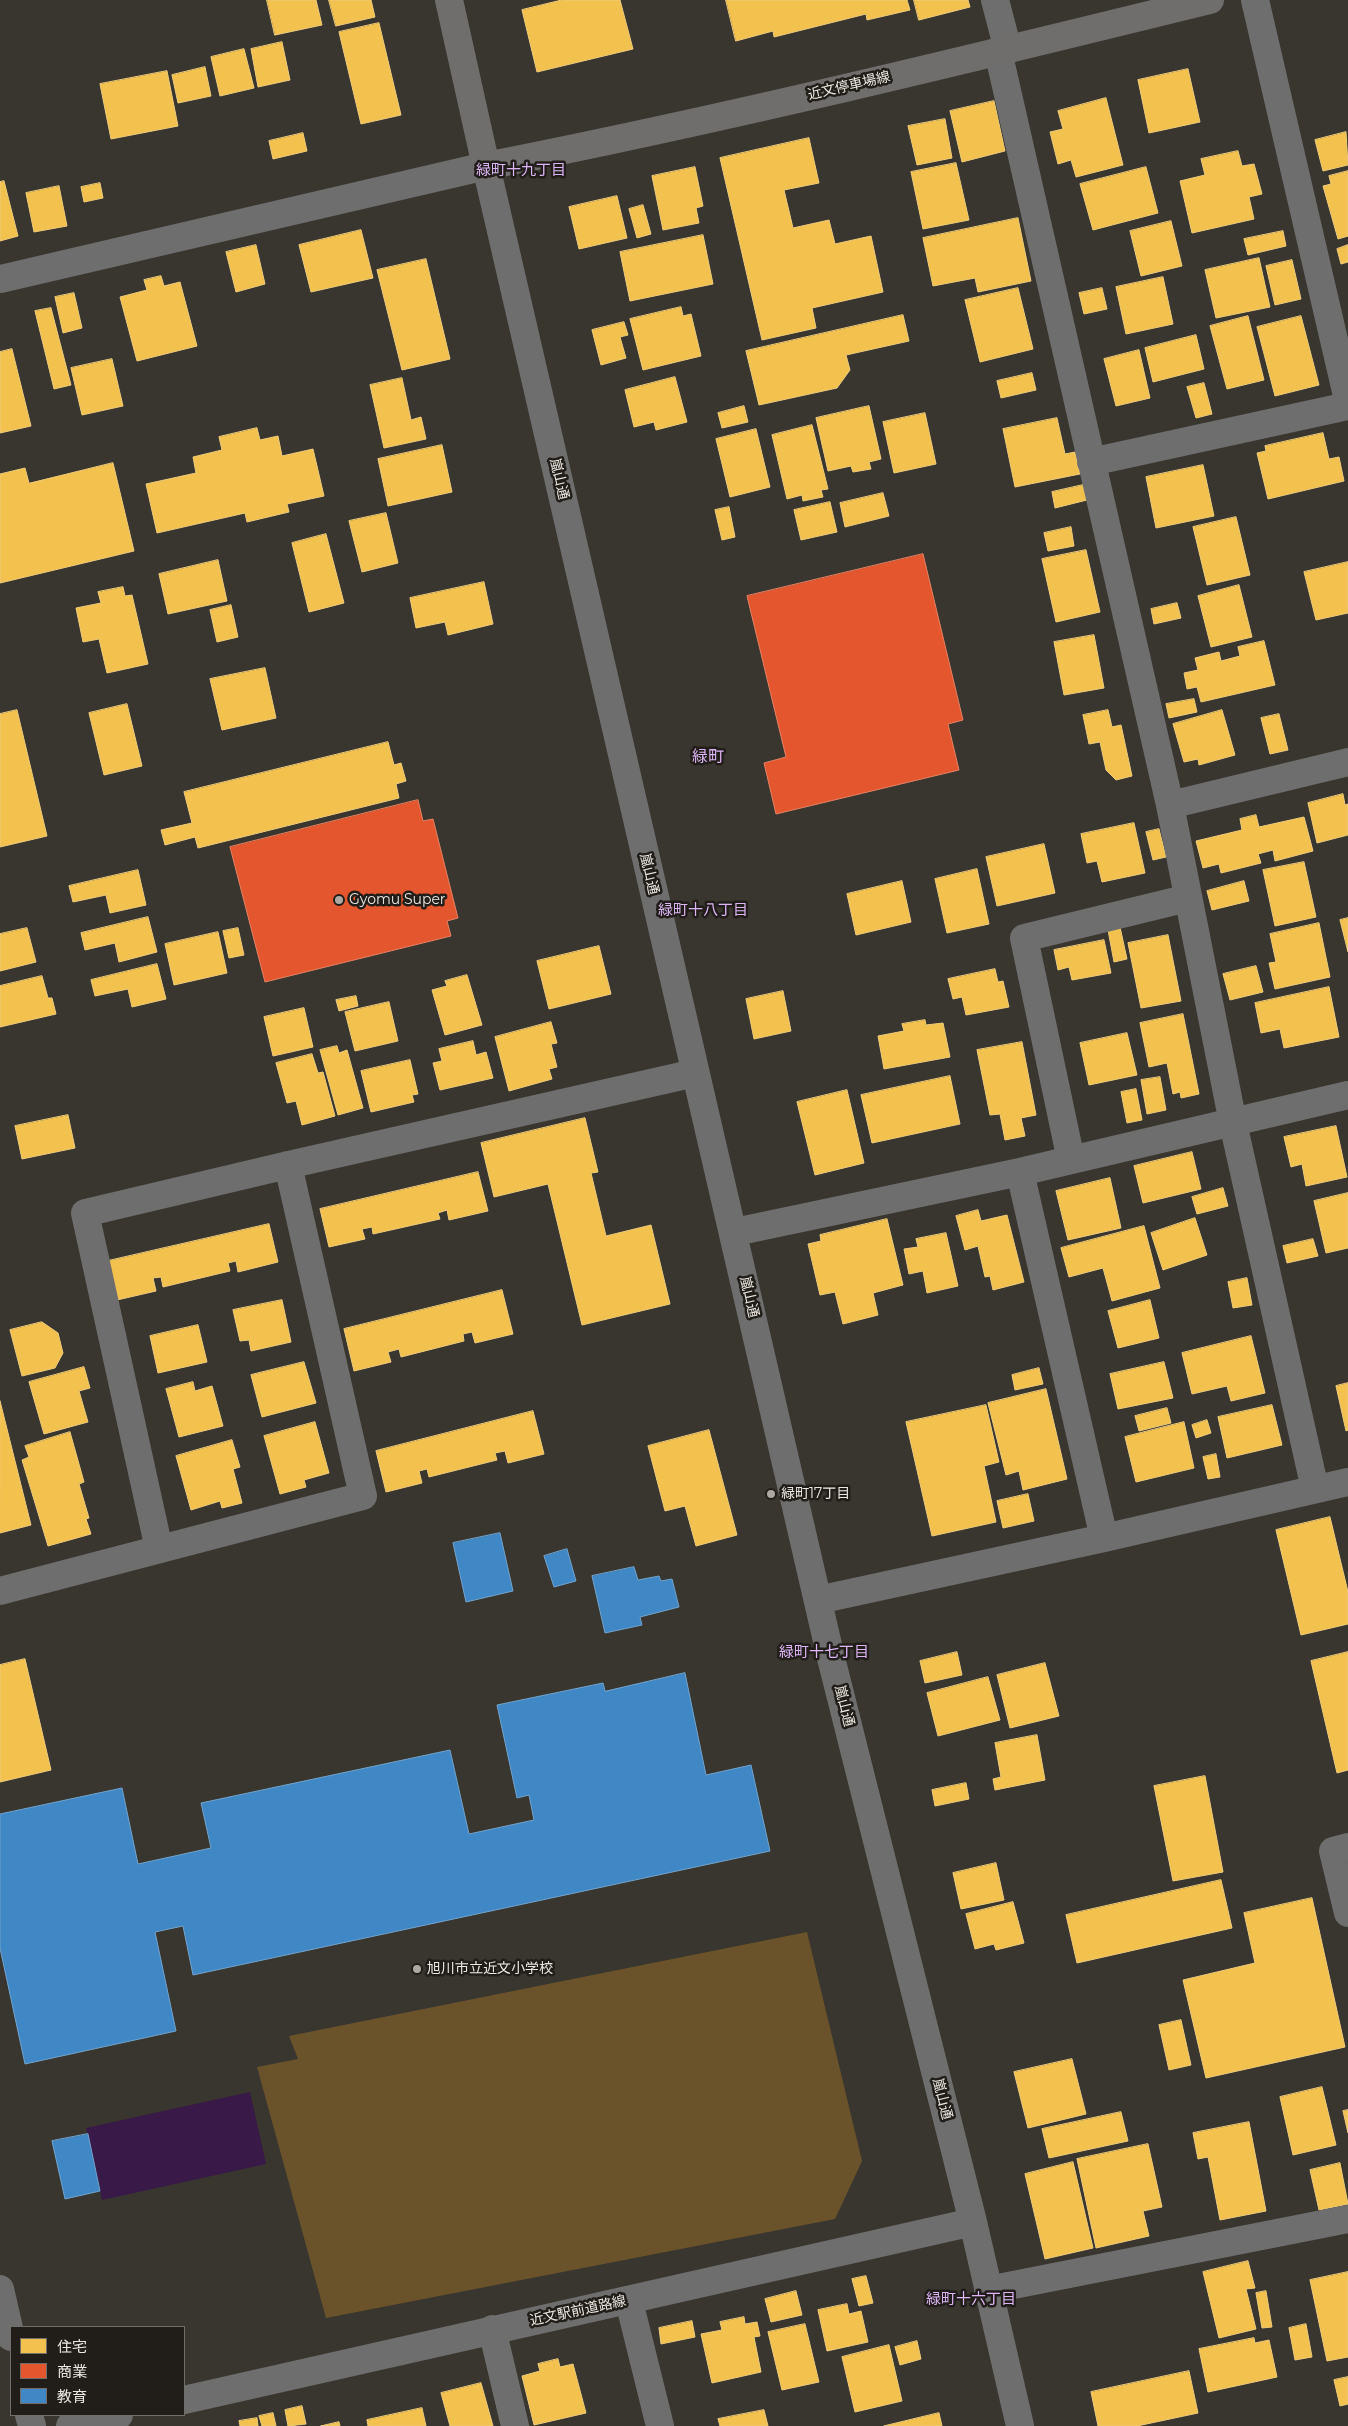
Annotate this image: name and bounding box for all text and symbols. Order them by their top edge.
street label: 近文停車場線 [806,68,892,104]
district label: 緑町十九丁目 [476,162,566,180]
street label: 嵐山通 [546,457,572,501]
district label: 緑町 [692,747,724,767]
street label: 嵐山通 [636,852,662,896]
place label: Gyomu Super [349,892,445,908]
marker: Gyomu Super [333,894,345,906]
district label: 緑町十八丁目 [658,902,748,920]
street label: 嵐山通 [736,1275,762,1319]
place label: 緑町17丁目 [781,1486,850,1502]
marker: 緑町17丁目 [765,1488,777,1500]
district label: 緑町十七丁目 [779,1644,869,1662]
street label: 嵐山通 [831,1684,857,1728]
place label: 旭川市立近文小学校 [427,1961,553,1977]
marker: 旭川市立近文小学校 [411,1963,423,1975]
street label: 嵐山通 [929,2077,955,2121]
district label: 緑町十六丁目 [926,2291,1016,2309]
street label: 近文駅前道路線 [528,2293,628,2329]
legend [10,2326,185,2416]
text: 住宅 [57,2337,87,2356]
text: 商業 [57,2362,87,2381]
text: 教育 [57,2387,87,2406]

